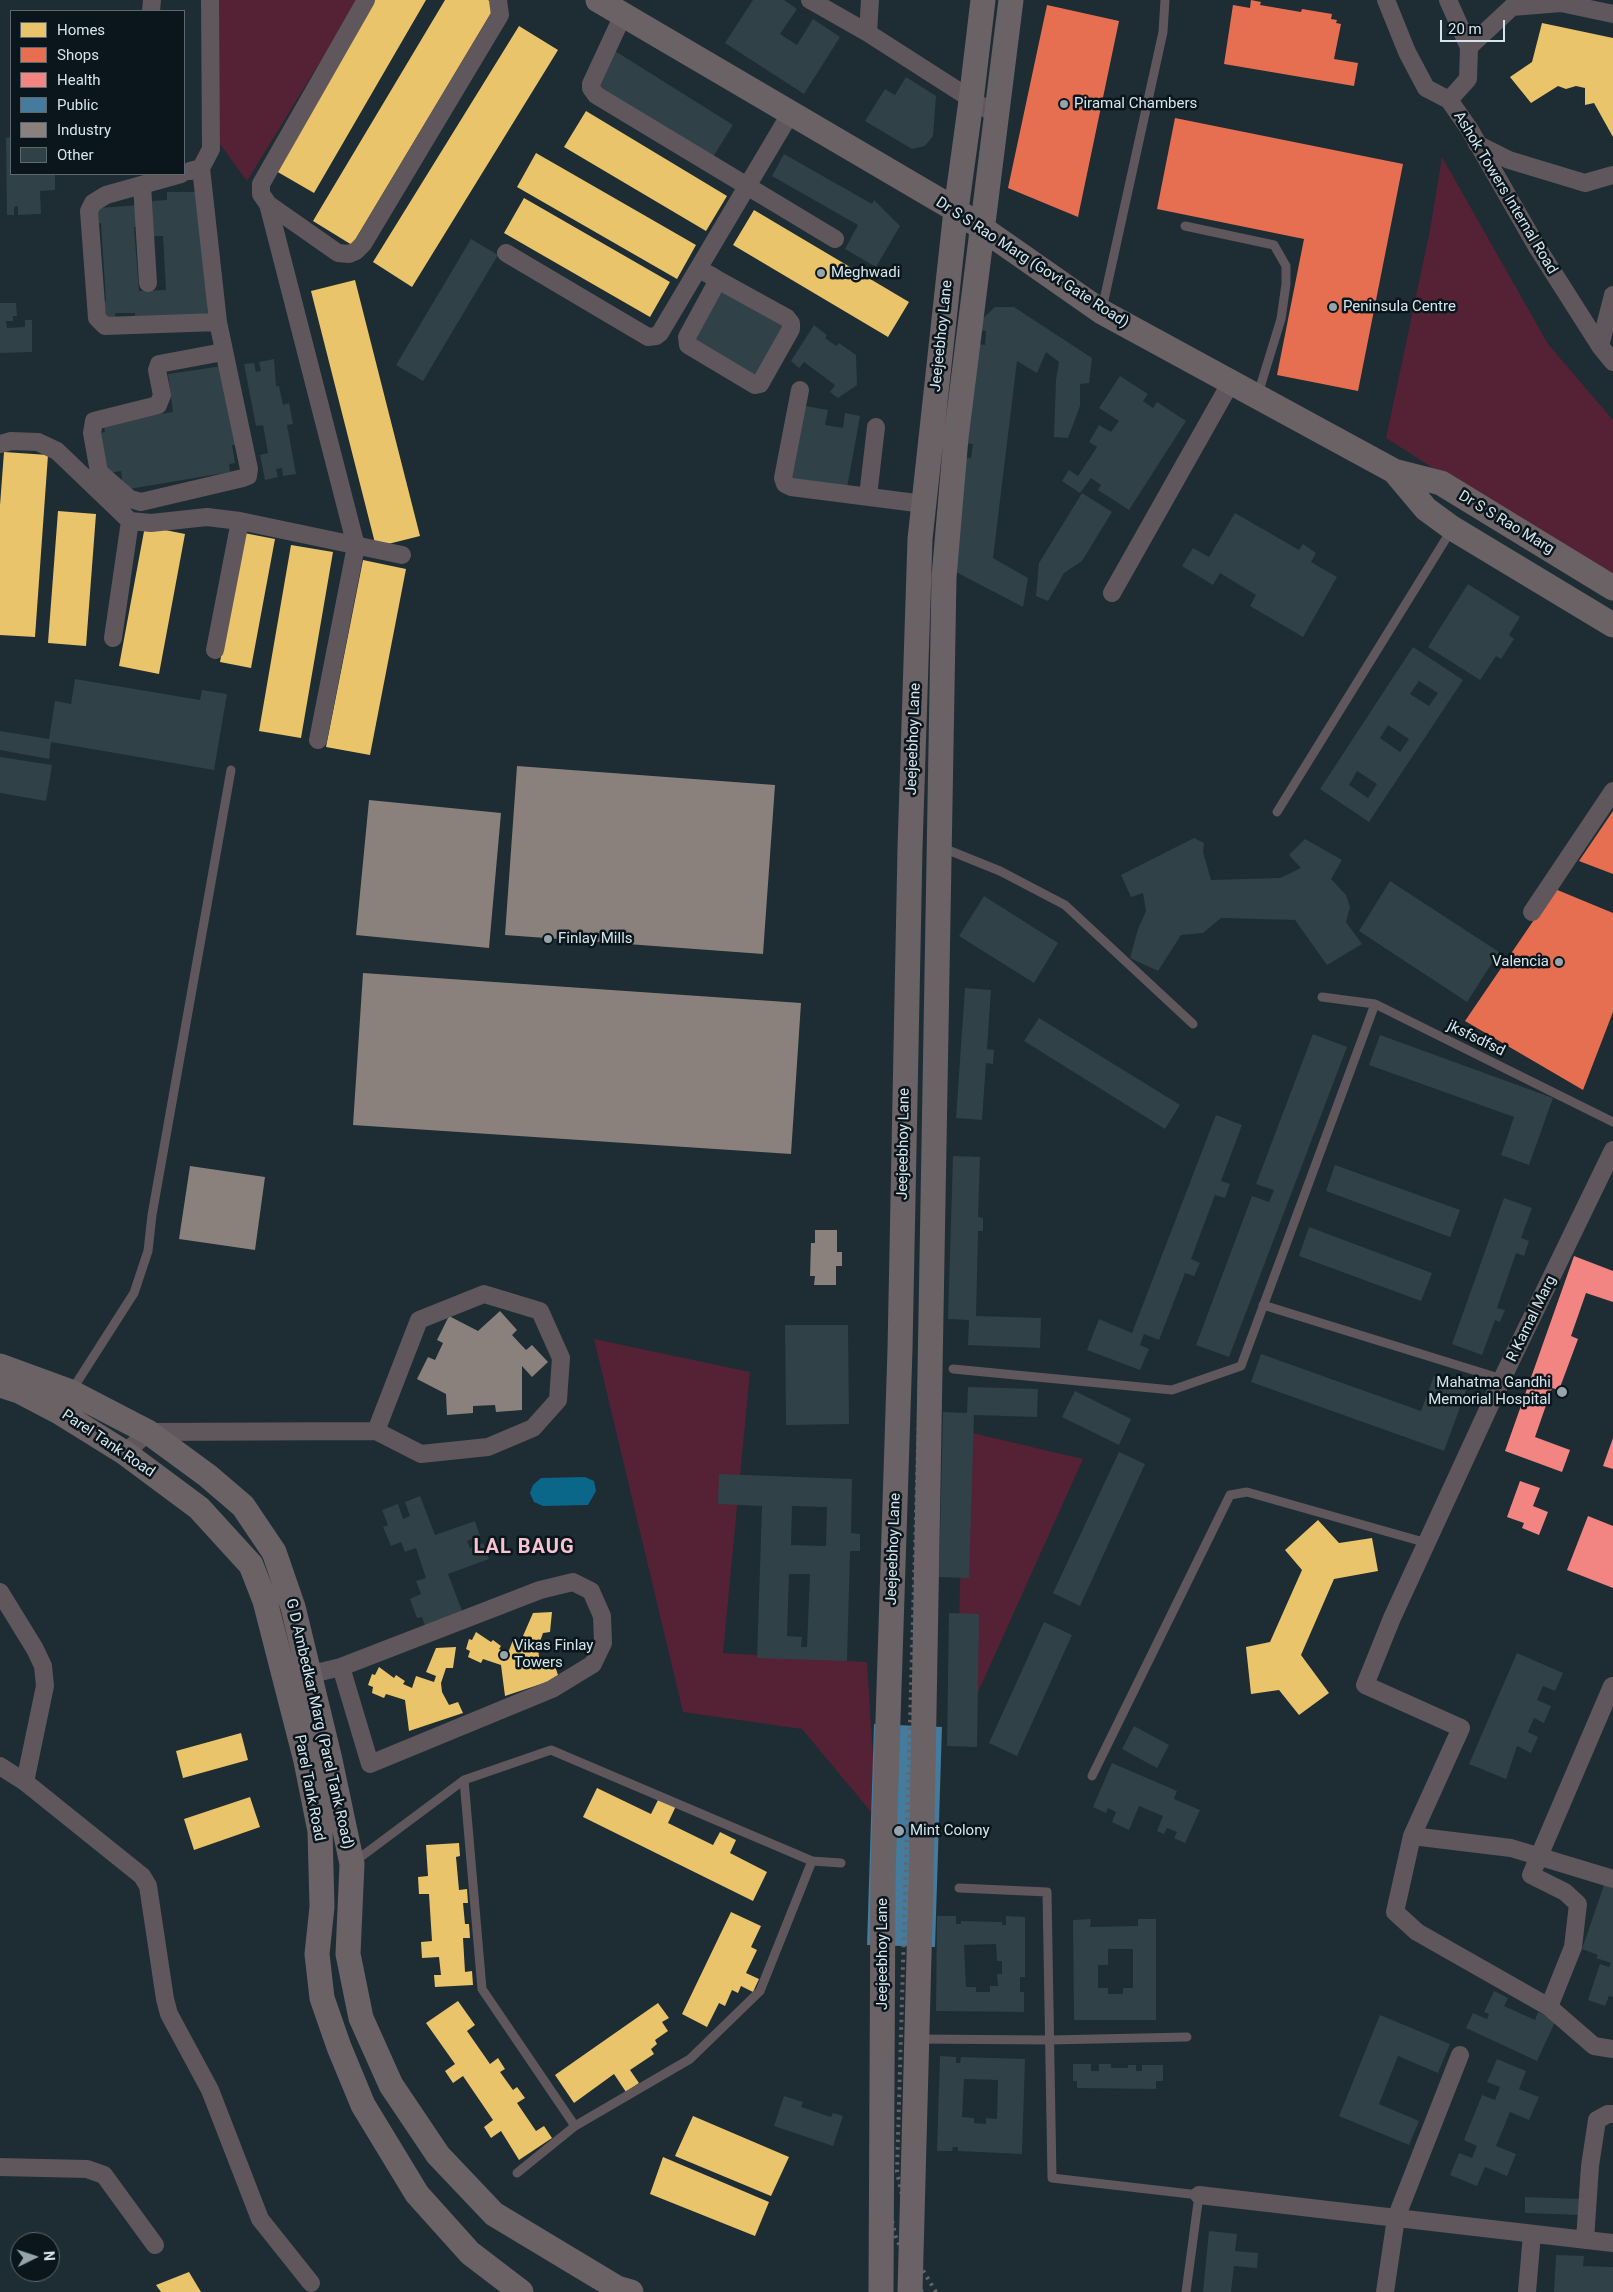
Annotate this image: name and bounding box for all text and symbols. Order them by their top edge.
legend [10,10,185,175]
scale bar [1443,10,1508,42]
text: 20 m [1448,20,1482,38]
text: Homes [57,21,105,39]
text: Shops [57,46,99,64]
text: Health [57,71,101,89]
place label: Piramal Chambers [1074,95,1197,113]
text: Public [57,96,98,114]
marker: Piramal Chambers [1058,98,1070,110]
street label: Ashok Towers Internal Road [1449,108,1561,278]
text: Industry [57,121,111,139]
text: Other [57,146,94,164]
street label: Dr S S Rao Marg (Govt Gate Road) [932,194,1132,332]
place label: Meghwadi [831,264,900,282]
marker: Meghwadi [815,267,827,279]
street label: Jeejeebhoy Lane [927,279,957,393]
place label: Peninsula Centre [1343,298,1456,316]
marker: Peninsula Centre [1327,301,1339,313]
street label: Dr S S Rao Marg [1455,487,1557,559]
street label: Jeejeebhoy Lane [903,683,925,795]
place label: Finlay Mills [558,930,633,948]
marker: Finlay Mills [542,933,554,945]
place label: Valencia [1492,953,1549,971]
marker: Valencia [1553,956,1565,968]
street label: jksfsdfsd [1444,1017,1508,1061]
street label: Jeejeebhoy Lane [894,1088,914,1200]
street label: R Kamal Marg [1503,1273,1561,1365]
place label: Mahatma Gandhi Memorial Hospital [1428,1374,1551,1409]
marker: Mahatma Gandhi Memorial Hospital [1555,1385,1569,1399]
street label: Parel Tank Road [58,1406,158,1482]
street label: Jeejeebhoy Lane [883,1493,905,1605]
district label: LAL BAUG [472,1536,576,1560]
street label: G D Ambedkar Marg (Parel Tank Road) [281,1597,357,1851]
place label: Vikas Finlay Towers [514,1637,593,1672]
marker: Vikas Finlay Towers [498,1649,510,1661]
street label: Parel Tank Road [290,1733,328,1843]
place label: Mint Colony [910,1822,990,1840]
marker: Mint Colony [892,1824,906,1838]
street label: Jeejeebhoy Lane [874,1898,892,2010]
north arrow [10,2232,60,2282]
text: N [41,2251,57,2262]

